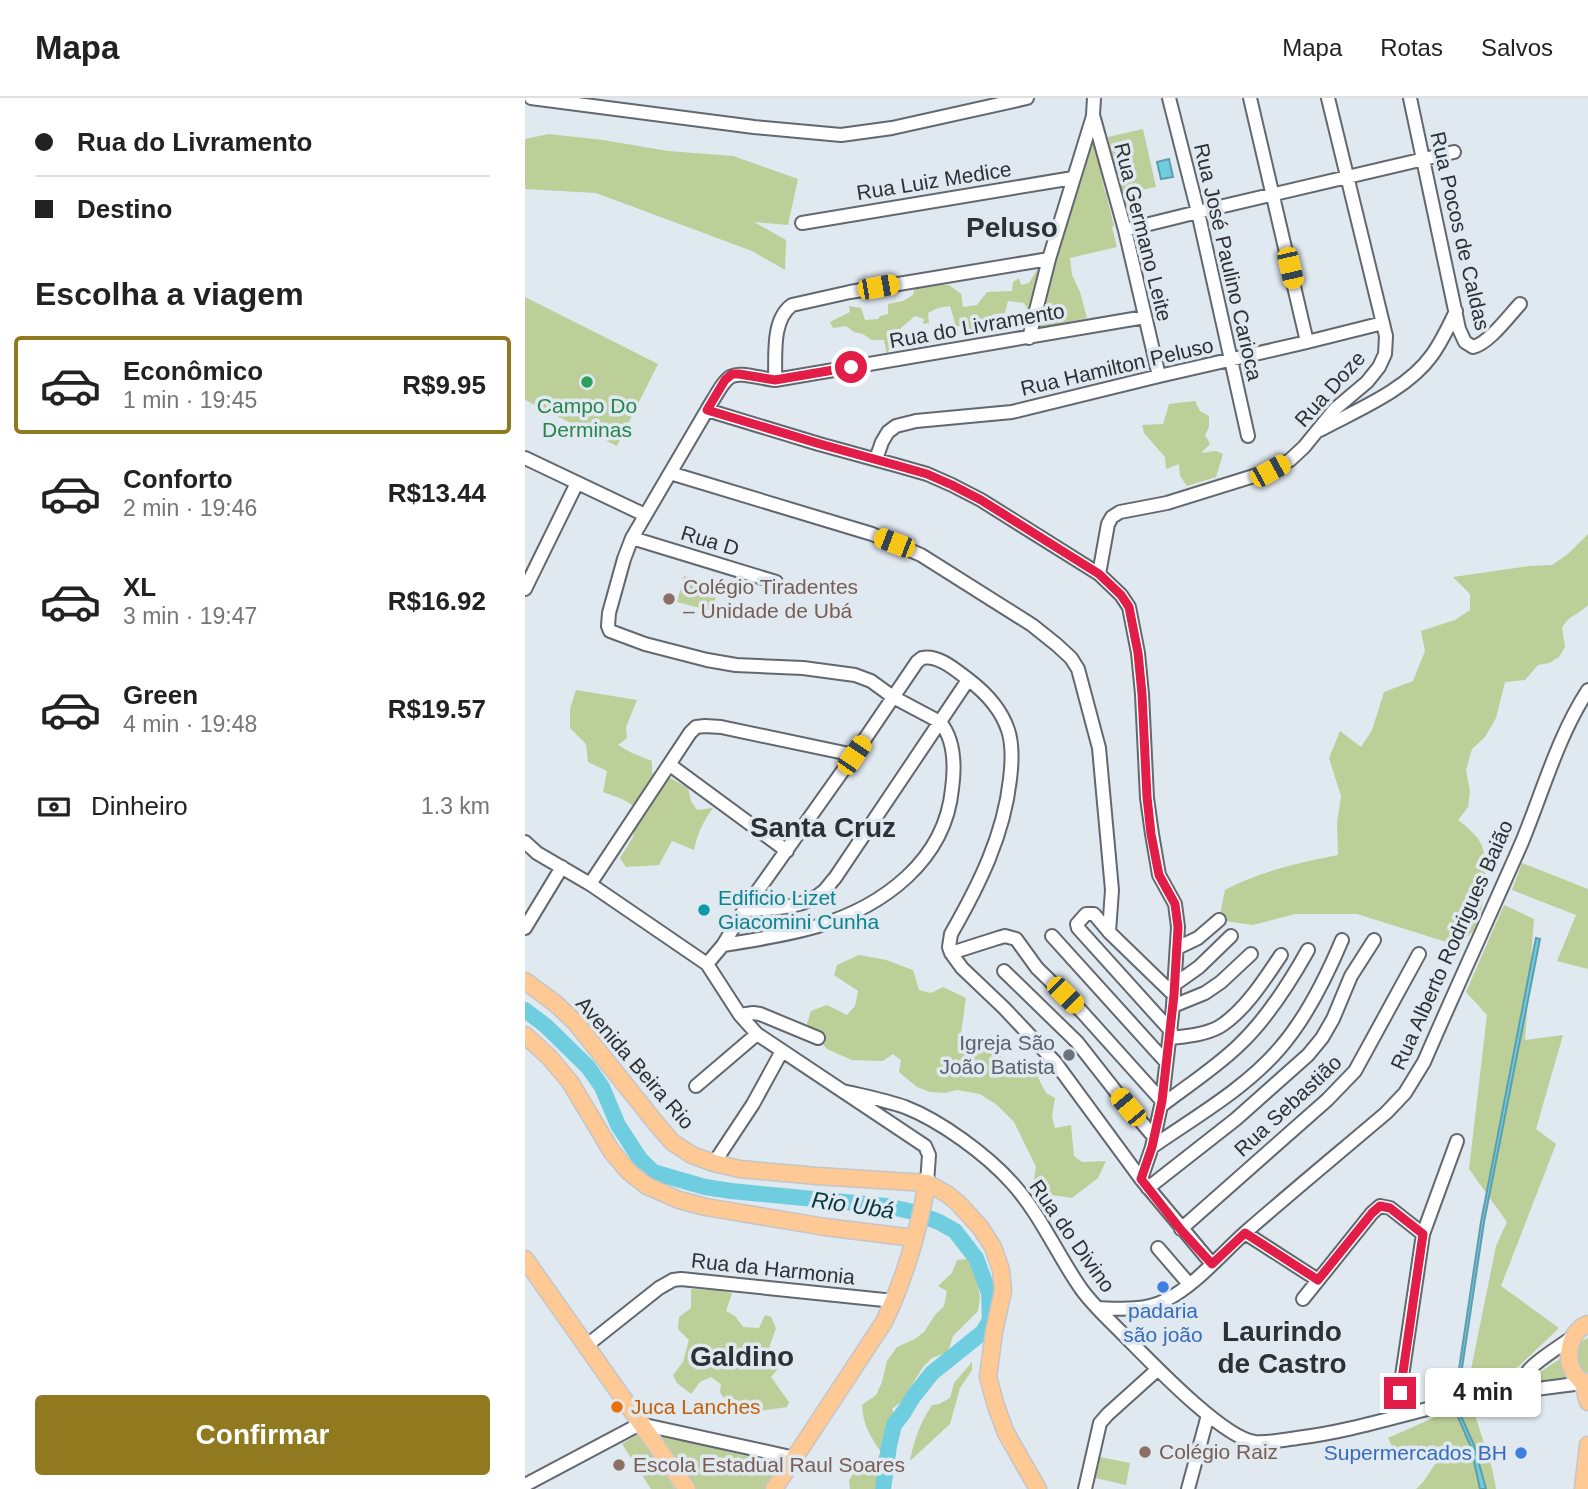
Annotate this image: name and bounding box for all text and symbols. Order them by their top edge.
text: Mapa [35,29,119,66]
text: Mapa [1282,34,1342,61]
text: Rotas [1380,34,1443,61]
text: Salvos [1481,34,1553,61]
text: Rua do Livramento [77,127,312,157]
street label: Rua Pocos de Caldas [1426,129,1495,332]
street label: Rua Germano Leite [1110,140,1177,324]
street label: Rua José Paulino Carioca [1190,141,1267,383]
street label: Rua Luiz Medice [855,157,1013,204]
text: Destino [77,194,172,224]
district label: Peluso [966,212,1058,243]
car [1276,245,1305,291]
car [856,273,901,301]
text: Escolha a viagem [35,276,304,312]
street label: Rua do Livramento [888,299,1066,352]
street label: Rua Hamilton Peluso [1018,333,1216,400]
street label: Rua Doze [1290,346,1369,431]
route start [835,351,867,383]
icon: car [39,354,102,417]
text: Econômico [123,356,263,386]
text: R$9.95 [402,370,486,400]
marker: Campo Do Derminas [579,374,595,390]
text: 1 min · 19:45 [123,387,257,413]
place label: Campo Do Derminas [537,394,637,441]
car [1247,452,1294,490]
icon: car [39,462,102,525]
text: Conforto [123,464,233,494]
text: R$13.44 [388,478,486,508]
text: 2 min · 19:46 [123,495,257,521]
street label: Rua D [678,521,742,560]
car [871,526,918,560]
icon: car [39,570,102,633]
text: XL [123,572,156,602]
place label: Colégio Tiradentes – Unidade de Ubá [683,575,858,622]
text: R$16.92 [388,586,486,616]
marker: Colégio Tiradentes – Unidade de Ubá [661,591,677,607]
text: 3 min · 19:47 [123,603,257,629]
icon: car [39,678,102,741]
text: Green [123,680,198,710]
text: R$19.57 [388,694,486,724]
text: 4 min · 19:48 [123,711,257,737]
car [834,732,875,778]
icon: cash [35,788,73,826]
text: Dinheiro [91,791,188,821]
text: 1.3 km [421,793,490,819]
district label: Santa Cruz [750,812,896,843]
street label: Rua Alberto Rodrigues Baião [1386,816,1517,1073]
place label: Edificio Lizet Giacomini Cunha [718,886,879,933]
marker: Edificio Lizet Giacomini Cunha [696,902,712,918]
car [1043,973,1088,1017]
street label: Avenida Beira Rio [572,992,699,1134]
place label: Igreja São João Batista [939,1031,1055,1078]
marker: Igreja São João Batista [1061,1047,1077,1063]
street label: Rua Sebastião [1229,1050,1346,1161]
car [1107,1084,1150,1130]
street label: Rua do Divino [1025,1175,1120,1296]
water label: Rio Ubá [810,1186,896,1224]
street label: Rua da Harmonia [690,1248,856,1289]
marker: padaria são joão [1155,1279,1171,1295]
place label: padaria são joão [1123,1299,1203,1346]
district label: Laurindo de Castro [1217,1316,1347,1379]
district label: Galdino [690,1341,794,1372]
callout: 4 min [1425,1368,1540,1418]
route end [1384,1377,1416,1409]
text: 4 min [1453,1379,1513,1405]
button: Confirmar [35,1395,490,1475]
place label: Juca Lanches [631,1395,761,1418]
marker: Juca Lanches [609,1399,625,1415]
place label: Colégio Raiz [1159,1440,1278,1463]
place label: Supermercados BH [1324,1441,1507,1464]
marker: Colégio Raiz [1137,1444,1153,1460]
marker: Supermercados BH [1513,1445,1529,1461]
place label: Escola Estadual Raul Soares [633,1453,905,1476]
marker: Escola Estadual Raul Soares [611,1457,627,1473]

